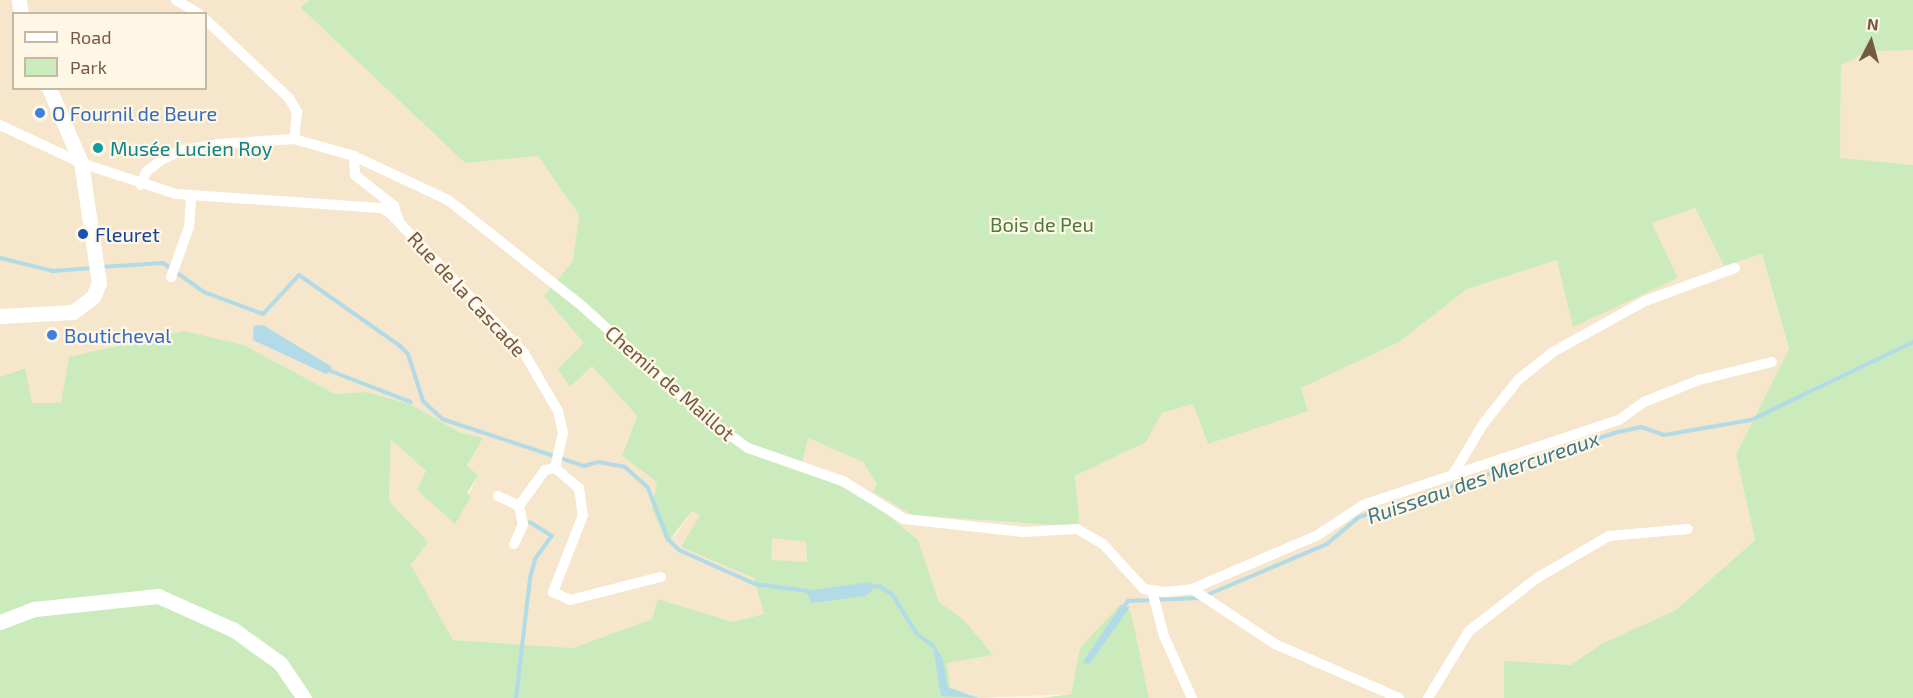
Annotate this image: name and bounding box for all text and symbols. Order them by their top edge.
legend [12,12,207,90]
north arrow [1841,12,1901,72]
text: N [1866,14,1880,34]
text: Road [70,26,111,48]
text: Park [70,56,107,78]
place label: O Fournil de Beure [52,101,218,125]
marker: O Fournil de Beure [33,106,47,120]
place label: Musée Lucien Roy [110,136,272,160]
marker: Musée Lucien Roy [91,141,105,155]
park label: Bois de Peu [990,212,1094,236]
place label: Fleuret [95,222,160,246]
street label: Rue de la Cascade [403,226,531,362]
marker: Fleuret [76,227,90,241]
street label: Chemin de Maillot [601,320,739,446]
place label: Bouticheval [64,323,171,347]
marker: Bouticheval [45,328,59,342]
water label: Ruisseau des Mercureaux [1363,425,1603,529]

